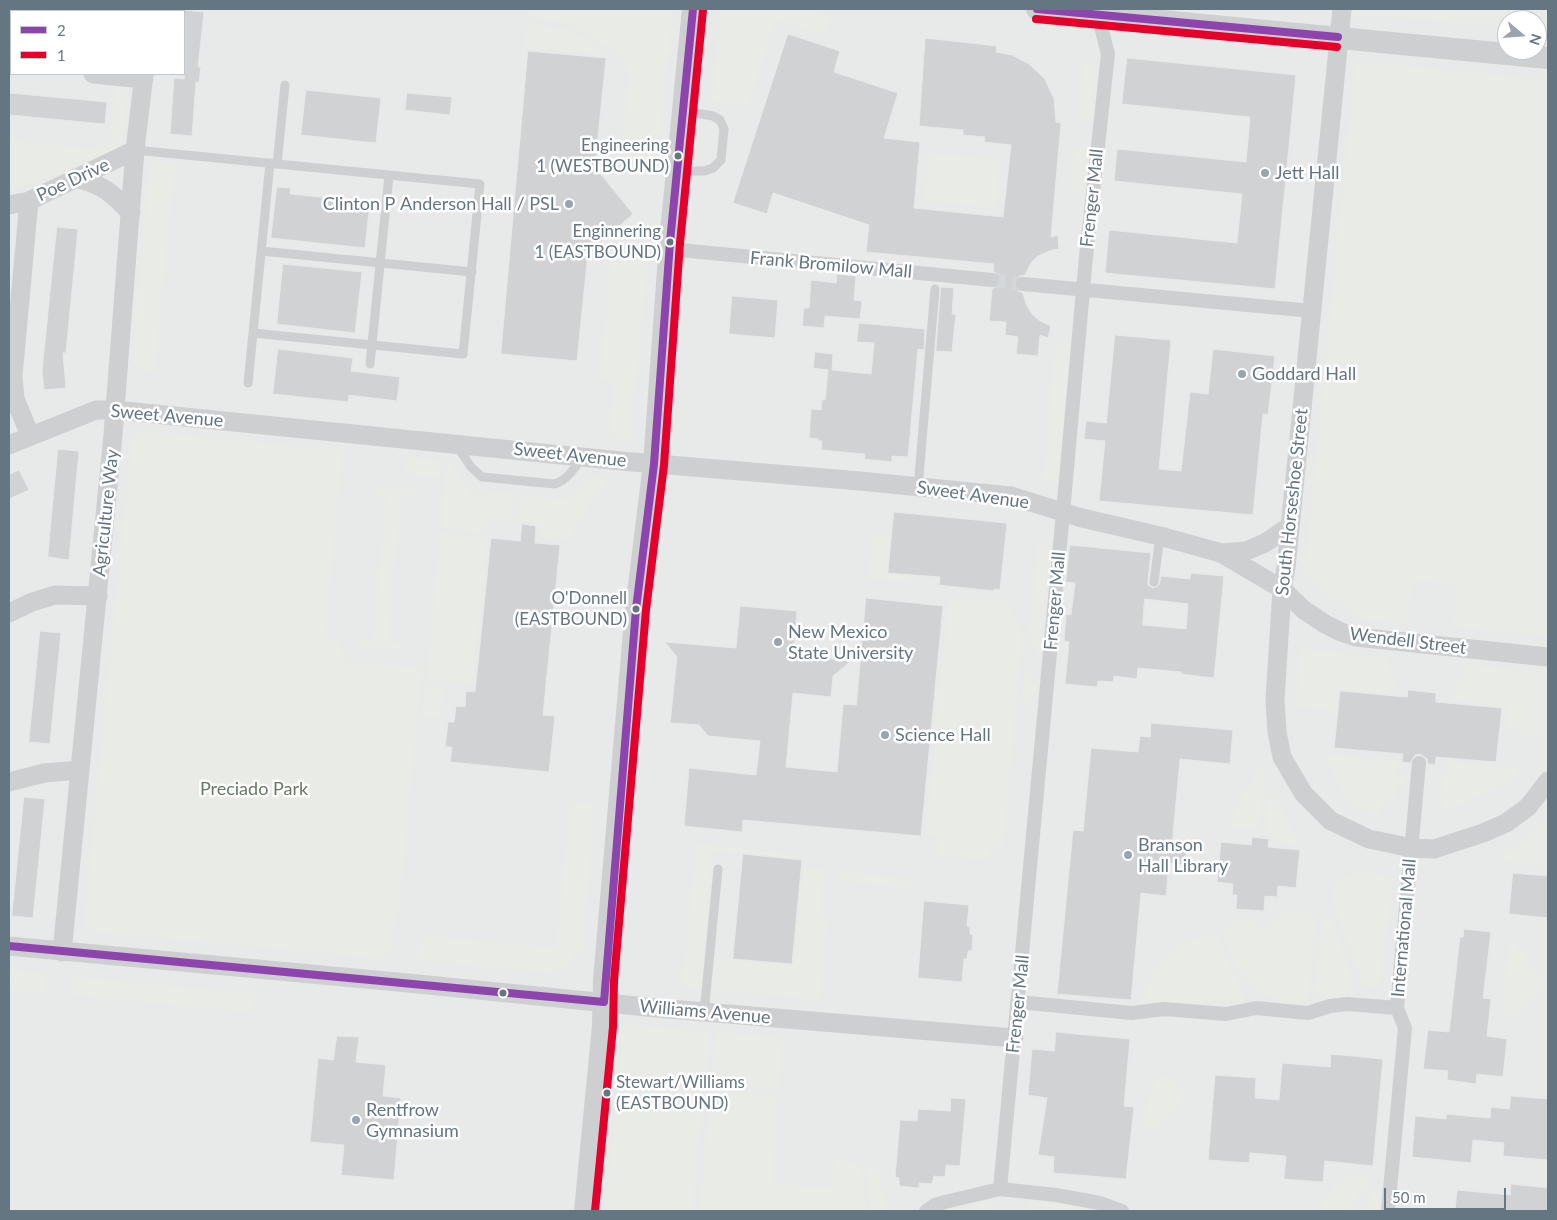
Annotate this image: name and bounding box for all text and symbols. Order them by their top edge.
legend [10,10,185,75]
north arrow [1497,10,1547,60]
text: 2 [57,21,66,39]
text: N [1526,32,1546,47]
text: 1 [57,46,66,64]
place label: Engineering 1 (WESTBOUND) [536,136,669,176]
street label: Frenger Mall [1076,148,1108,248]
marker: Engineering 1 (WESTBOUND) [673,151,683,161]
street label: Poe Drive [33,154,113,206]
place label: Jett Hall [1275,162,1340,184]
marker: Jett Hall [1259,167,1271,179]
place label: Clinton P Anderson Hall / PSL [323,193,559,215]
marker: Clinton P Anderson Hall / PSL [563,198,575,210]
place label: Enginnering 1 (EASTBOUND) [534,222,661,262]
marker: Enginnering 1 (EASTBOUND) [665,237,675,247]
street label: Frank Bromilow Mall [749,247,913,283]
place label: Goddard Hall [1252,363,1356,385]
marker: Goddard Hall [1236,368,1248,380]
street label: Sweet Avenue [110,400,224,432]
street label: South Horseshoe Street [1271,407,1313,597]
street label: Sweet Avenue [513,438,627,472]
street label: Agriculture Way [89,448,123,578]
street label: Sweet Avenue [916,476,1030,514]
street label: Frenger Mall [1040,551,1070,651]
place label: O'Donnell (EASTBOUND) [515,589,627,629]
marker: O'Donnell (EASTBOUND) [631,604,641,614]
place label: New Mexico State University [788,621,913,664]
street label: Wendell Street [1348,623,1468,659]
marker: New Mexico State University [772,636,784,648]
place label: Science Hall [895,724,991,746]
marker: Science Hall [879,729,891,741]
park label: Preciado Park [200,778,308,800]
place label: Branson Hall Library [1138,834,1228,876]
marker: Branson Hall Library [1122,849,1134,861]
street label: International Mall [1387,858,1421,998]
street label: Frenger Mall [1002,954,1034,1054]
unlabelled marker [498,988,508,998]
street label: Williams Avenue [639,996,771,1028]
place label: Stewart/Williams (EASTBOUND) [616,1073,745,1113]
marker: Stewart/Williams (EASTBOUND) [602,1088,612,1098]
place label: Rentfrow Gymnasium [366,1099,459,1142]
marker: Rentfrow Gymnasium [350,1114,362,1126]
scale bar [1387,1178,1510,1210]
text: 50 m [1392,1188,1426,1206]

